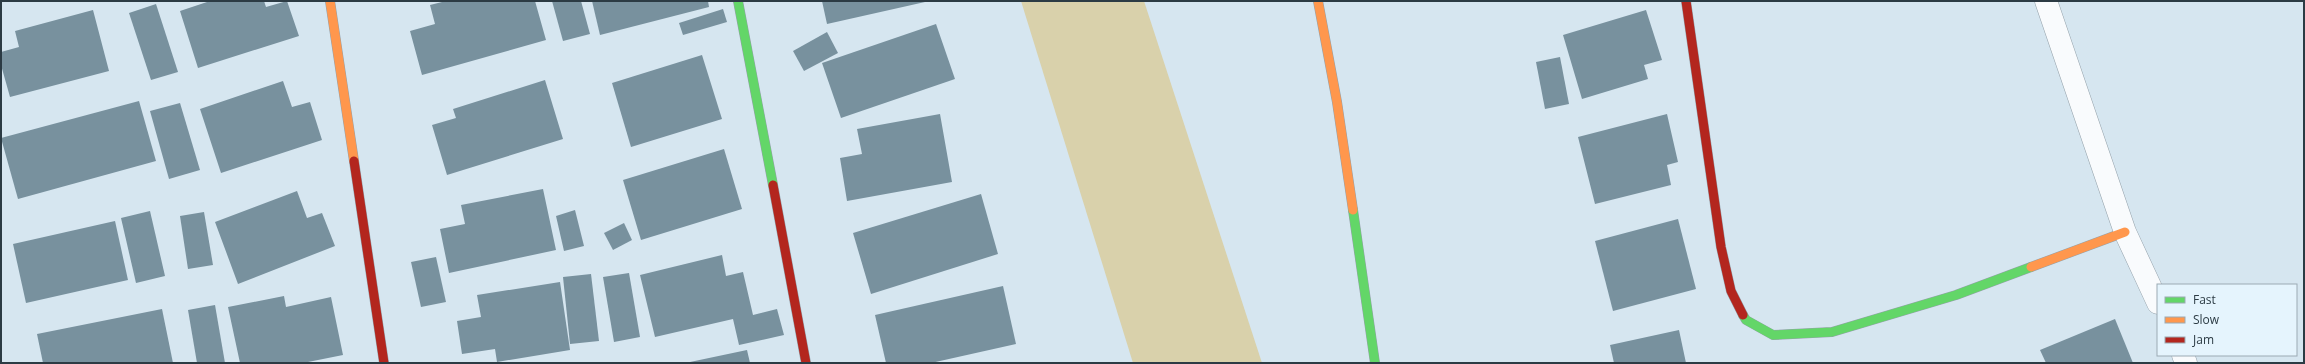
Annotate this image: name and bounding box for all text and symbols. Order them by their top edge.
legend [2157,284,2297,356]
text: Fast [2193,291,2216,308]
text: Slow [2193,311,2220,328]
text: Jam [2192,331,2214,348]

